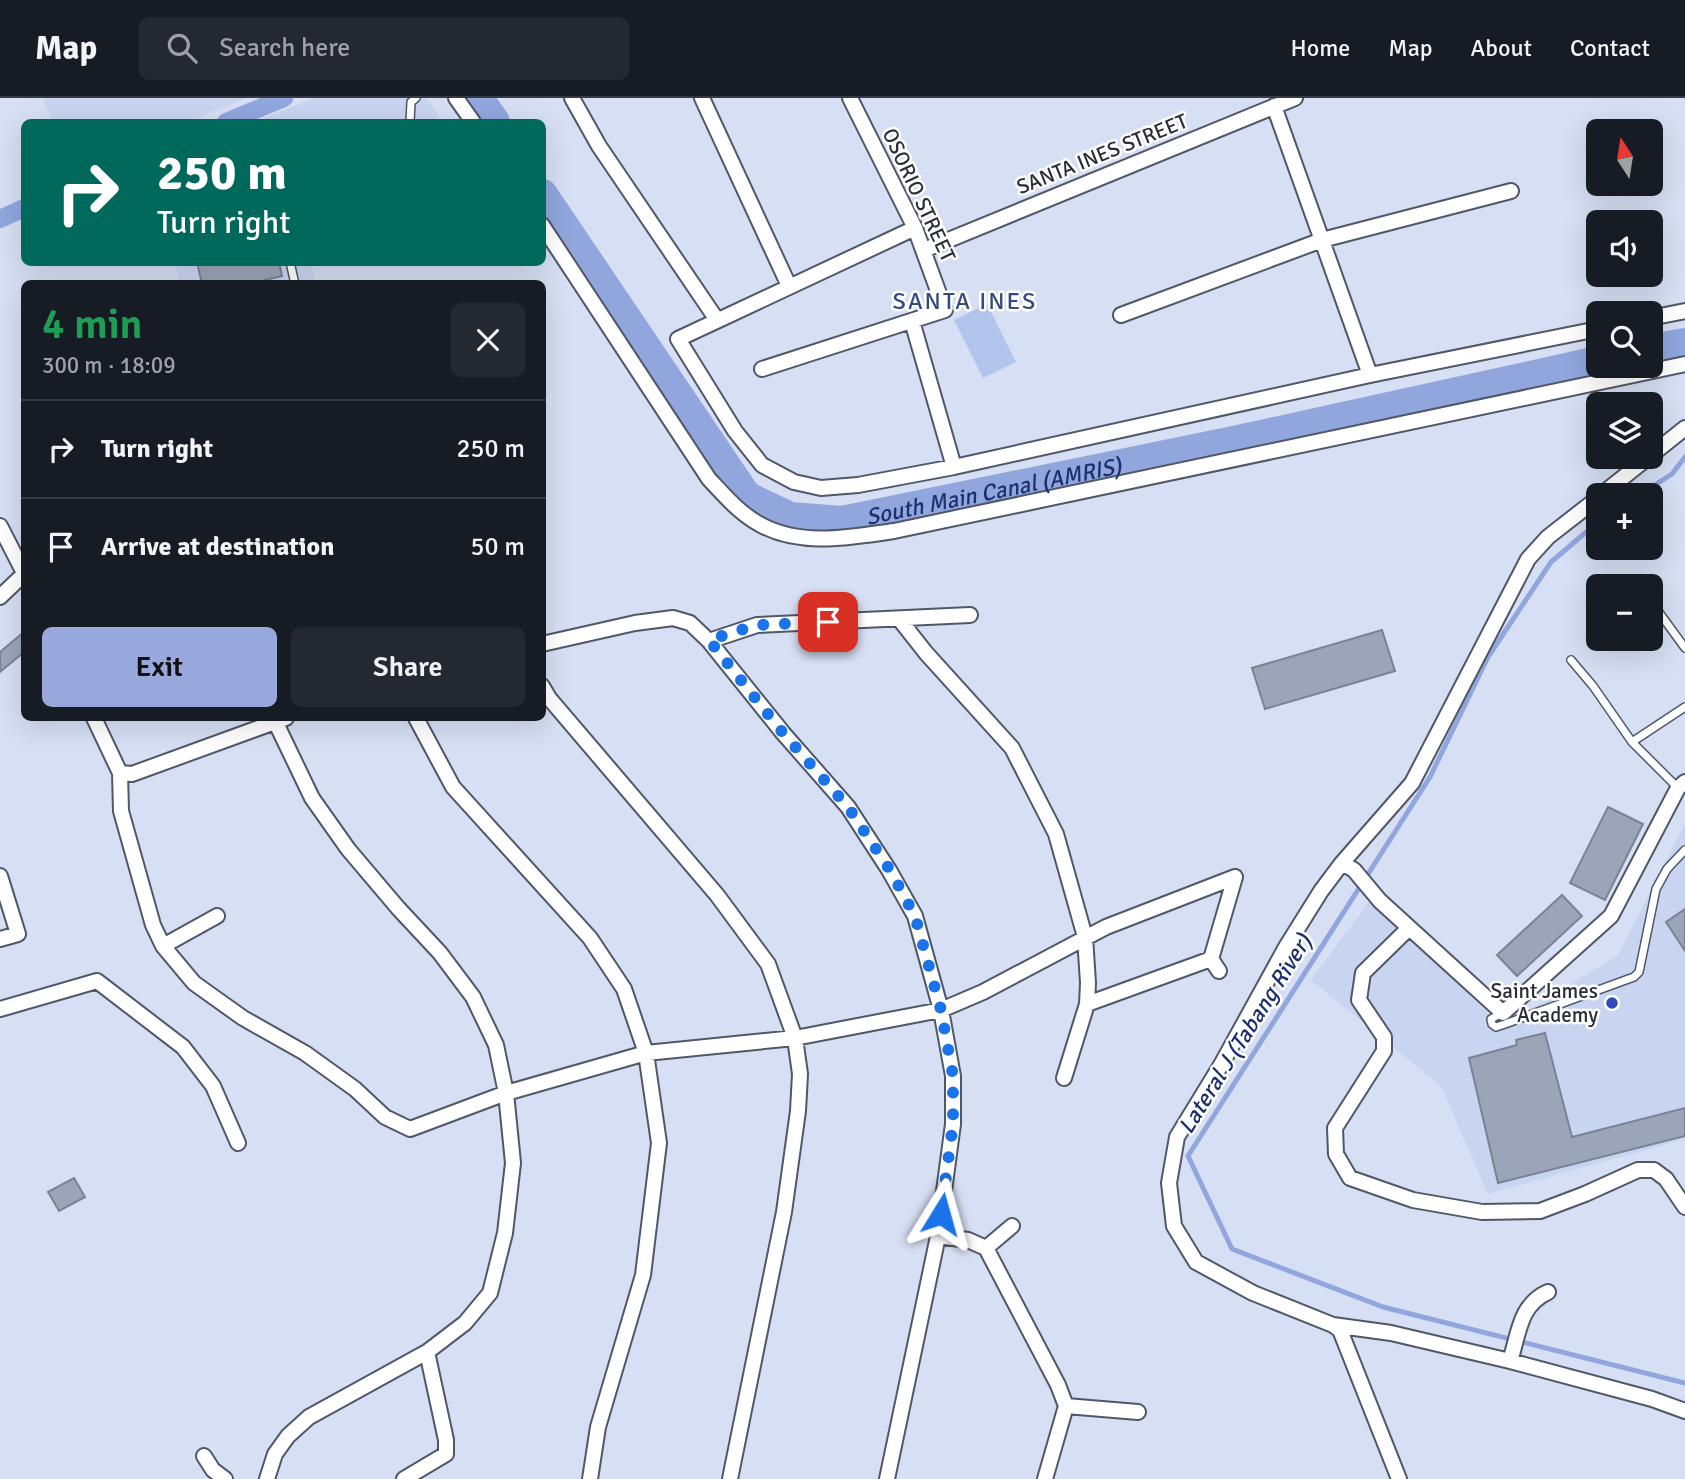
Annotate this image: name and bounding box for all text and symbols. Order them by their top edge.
search box [139,17,629,80]
text: Map [35,28,97,69]
icon: search [163,29,201,67]
text: Search here [219,32,350,64]
text: Home [1290,33,1350,63]
text: Map [1388,33,1433,63]
text: About [1471,33,1532,63]
text: Contact [1570,33,1650,63]
street label: SANTA INES STREET [1013,108,1192,200]
north arrow [1586,119,1662,196]
map controls [1586,119,1663,651]
street label: OSORIO STREET [877,124,962,267]
text: 250 m [157,143,287,203]
icon: right [42,147,133,238]
text: Turn right [157,203,290,242]
button: sound [1586,210,1663,287]
district label: SANTA INES [893,286,1037,316]
text: 4 min [42,299,143,350]
button: search [1586,301,1663,378]
button: close [451,303,525,377]
text: 300 m · 18:09 [42,351,176,380]
button: layers [1586,392,1663,469]
icon: right [42,430,80,468]
text: Turn right [101,433,213,465]
text: 250 m [456,433,525,465]
water label: South Main Canal (AMRIS) [863,451,1125,531]
button: + [1586,483,1663,560]
icon: arrive [42,528,80,566]
text: Arrive at destination [101,531,334,563]
text: 50 m [470,531,525,563]
button: − [1586,574,1663,651]
pin [798,592,858,652]
icon: arrive [809,603,847,641]
button: Exit [42,627,277,707]
button: Share [291,627,525,707]
water label: Lateral J (Tabang River) [1172,928,1319,1139]
place label: Saint James Academy [1491,978,1598,1028]
marker: Saint James Academy [1604,995,1620,1011]
position arrow [904,1177,978,1251]

